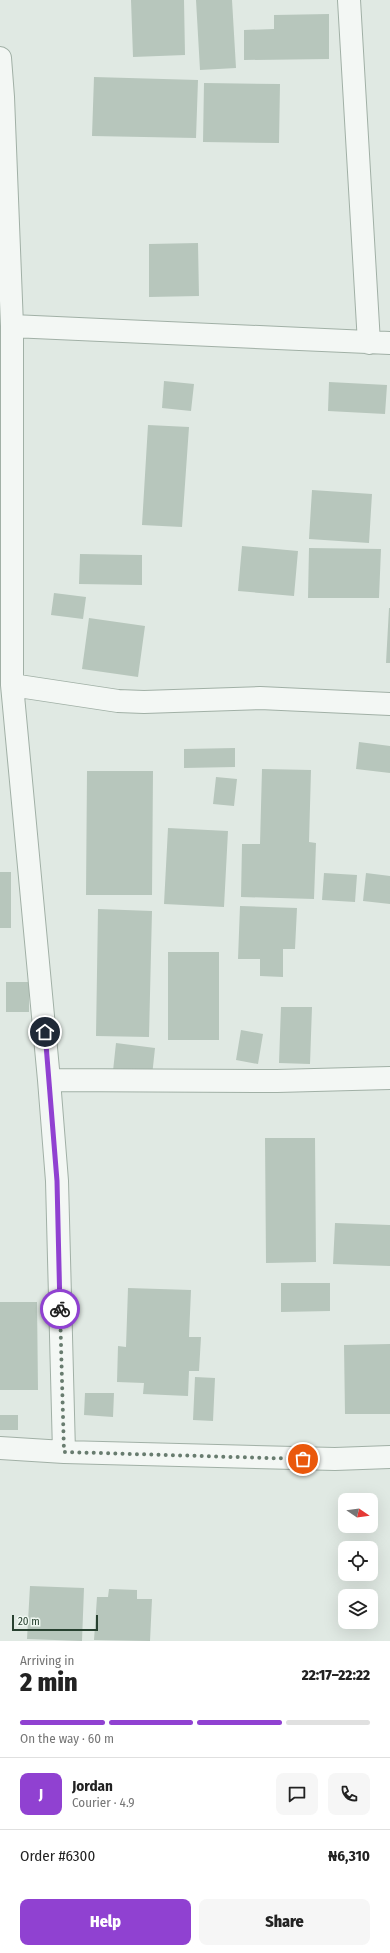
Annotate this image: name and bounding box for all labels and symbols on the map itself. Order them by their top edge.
pin [28,1015,62,1049]
courier [40,1289,80,1329]
pin [286,1442,320,1476]
north arrow [338,1493,378,1533]
scale bar [12,1613,98,1632]

